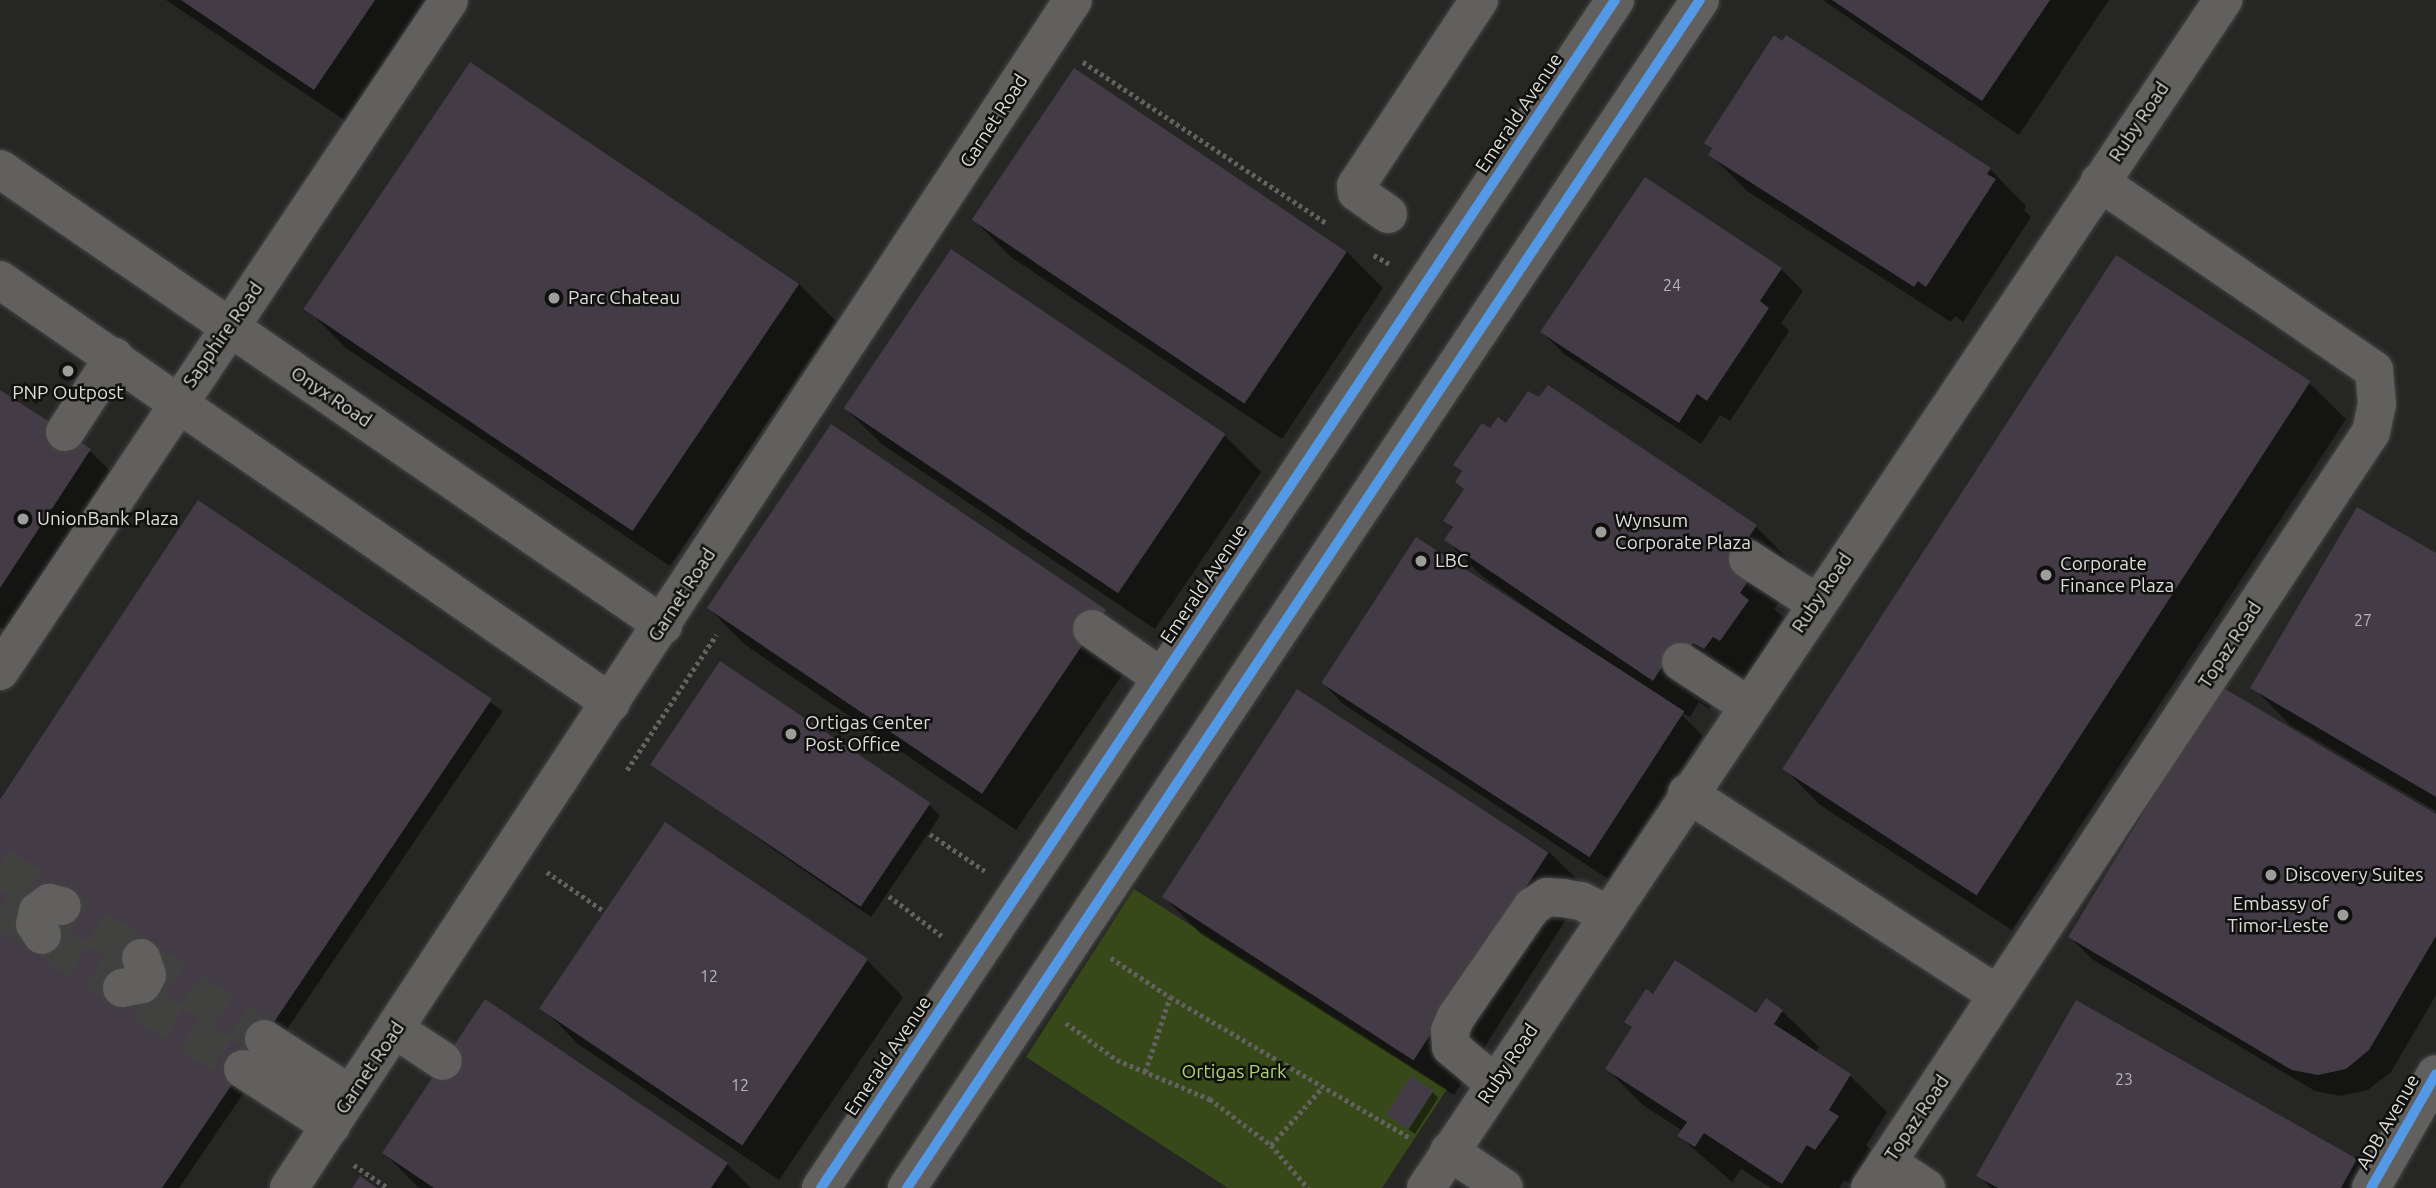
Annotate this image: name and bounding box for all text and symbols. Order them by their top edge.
street label: Emerald Avenue [1471,49,1567,177]
street label: Garnet Road [955,70,1033,172]
street label: Ruby Road [2104,78,2174,166]
house number: 24 [1663,275,1681,295]
street label: Sapphire Road [178,278,268,392]
place label: Parc Chateau [568,287,680,309]
marker: Parc Chateau [546,290,562,306]
street label: Onyx Road [286,362,376,432]
marker: PNP Outpost [60,363,76,379]
place label: PNP Outpost [12,382,124,404]
place label: UnionBank Plaza [37,508,179,530]
place label: Wynsum Corporate Plaza [1615,510,1751,554]
marker: UnionBank Plaza [15,511,31,527]
street label: Emerald Avenue [1156,520,1252,648]
marker: Wynsum Corporate Plaza [1593,524,1609,540]
street label: Garnet Road [643,544,721,646]
street label: Ruby Road [1787,549,1857,637]
place label: LBC [1435,550,1468,572]
marker: LBC [1413,553,1429,569]
place label: Corporate Finance Plaza [2060,553,2174,597]
marker: Corporate Finance Plaza [2038,567,2054,583]
street label: Topaz Road [2194,597,2266,693]
house number: 27 [2354,610,2372,630]
place label: Ortigas Center Post Office [805,712,930,756]
marker: Ortigas Center Post Office [783,726,799,742]
place label: Discovery Suites [2285,864,2424,886]
marker: Discovery Suites [2263,867,2279,883]
place label: Embassy of Timor-Leste [2227,893,2329,937]
marker: Embassy of Timor-Leste [2335,907,2351,923]
house number: 12 [700,966,718,986]
street label: Emerald Avenue [840,992,936,1120]
street label: Garnet Road [331,1017,409,1119]
street label: Ruby Road [1473,1020,1543,1108]
park label: Ortigas Park [1181,1061,1287,1083]
house number: 23 [2115,1069,2133,1089]
street label: ADB Avenue [2352,1070,2424,1174]
street label: Topaz Road [1880,1071,1954,1165]
house number: 12 [731,1075,749,1095]

